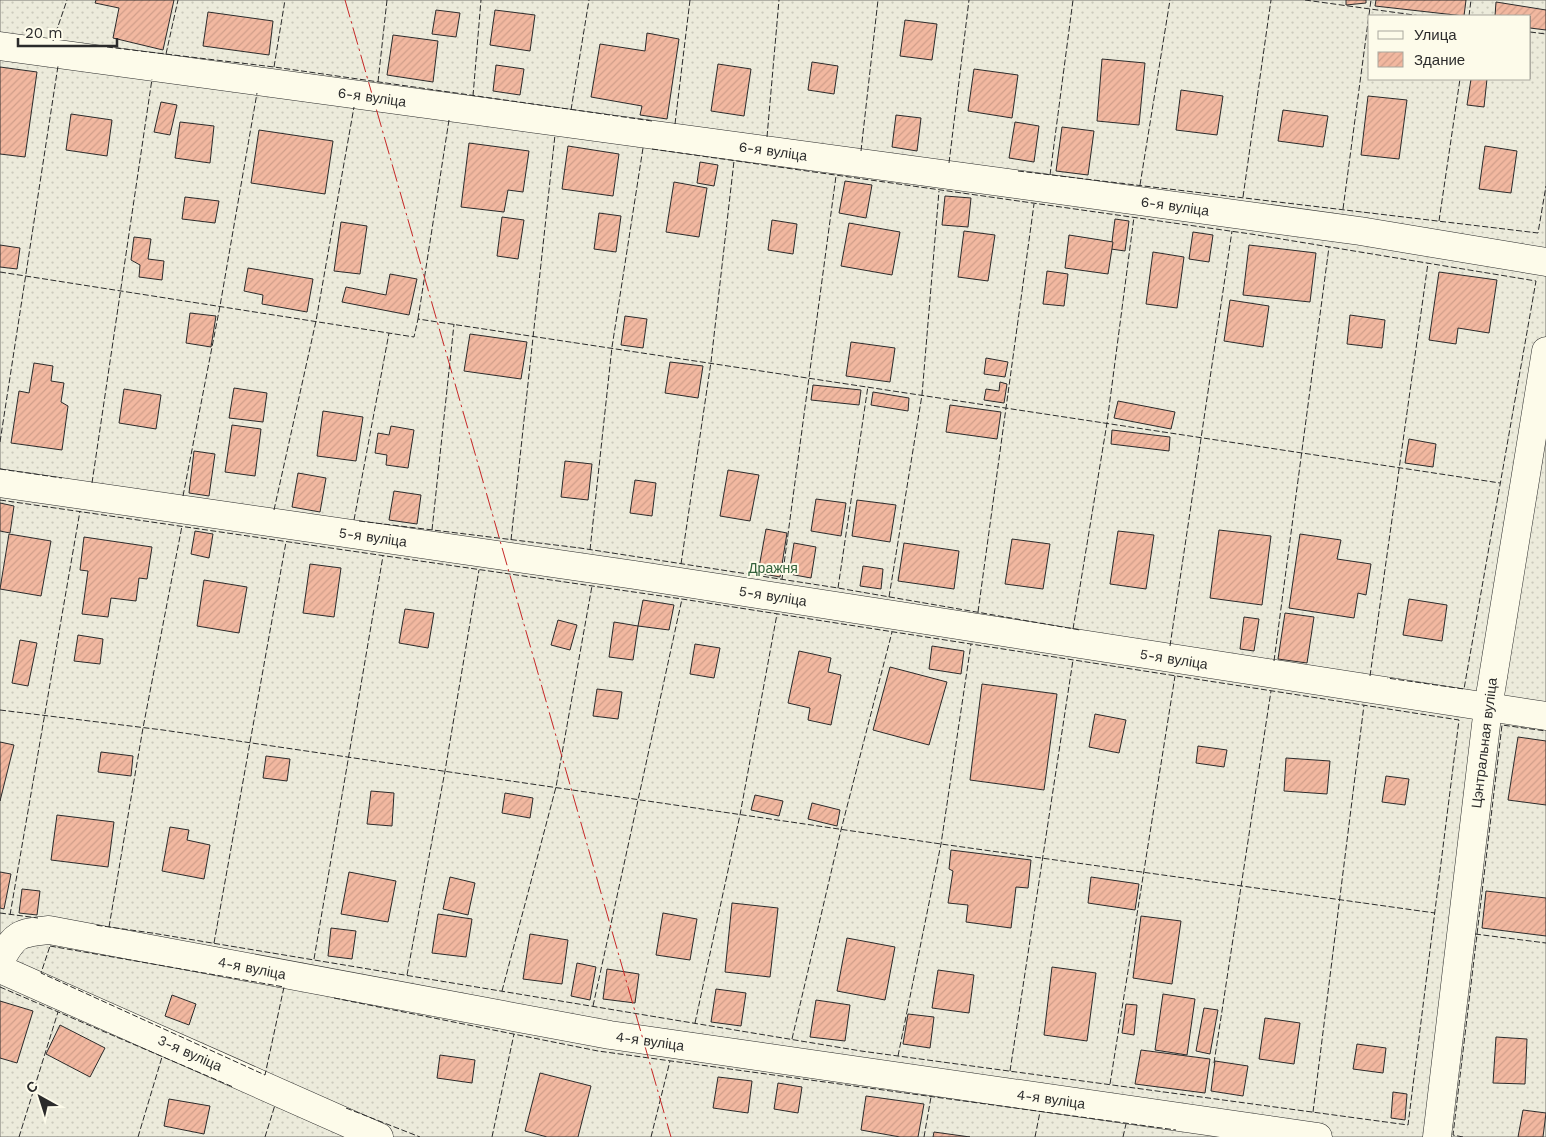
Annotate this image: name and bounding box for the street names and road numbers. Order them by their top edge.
street label: 6-я вуліца [337,84,407,110]
street label: 6-я вуліца [738,138,808,164]
street label: 6-я вуліца [1140,193,1210,219]
street label: 5-я вуліца [338,524,408,550]
street label: 5-я вуліца [738,583,808,609]
street label: 5-я вуліца [1139,646,1209,672]
street label: Цэнтральная вуліца [1468,677,1500,809]
street label: 4-я вуліца [217,954,288,982]
street label: 4-я вуліца [615,1028,685,1054]
street label: 3-я вуліца [155,1032,225,1074]
street label: 4-я вуліца [1016,1086,1086,1112]

